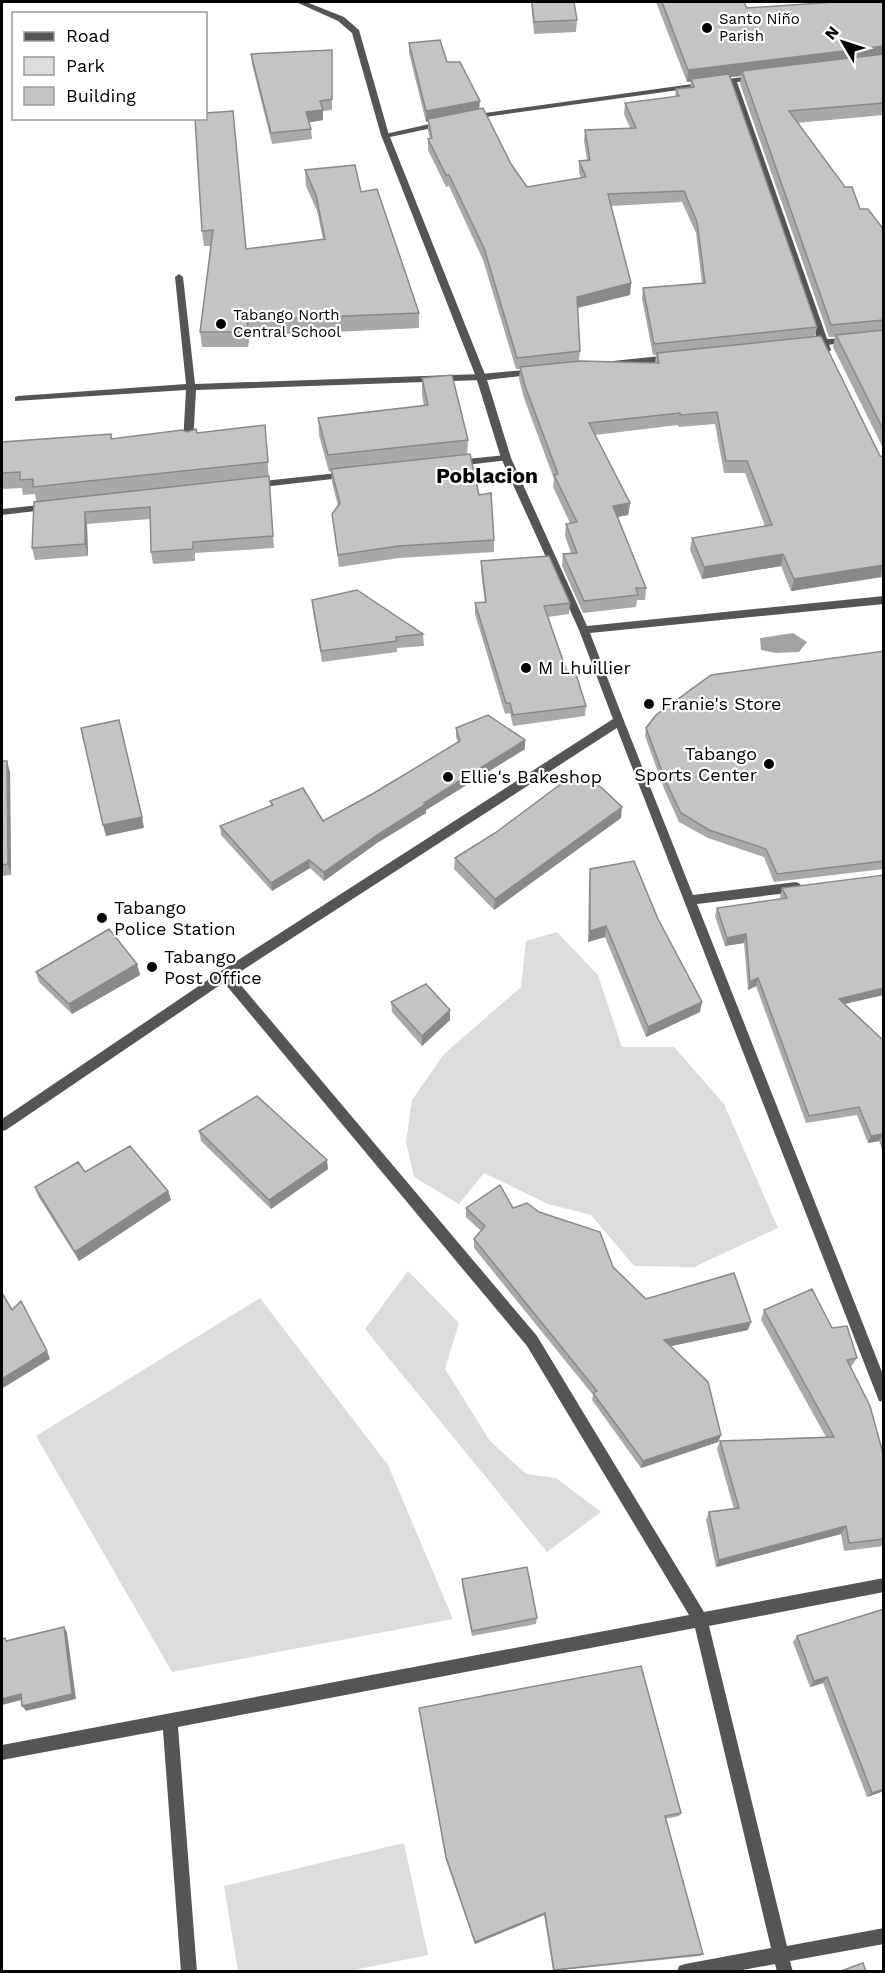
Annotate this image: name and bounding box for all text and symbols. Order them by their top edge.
place label: Santo Niño Parish [719,10,800,45]
legend [12,12,207,120]
north arrow [813,12,873,72]
marker: Santo Niño Parish [700,21,714,35]
text: N [821,22,843,43]
text: Road [66,25,110,46]
text: Park [66,55,105,76]
text: Building [66,85,136,106]
place label: Tabango North Central School [233,306,341,341]
marker: Tabango North Central School [214,317,228,331]
district label: Poblacion [436,463,538,488]
place label: M Lhuillier [538,657,631,678]
marker: M Lhuillier [519,661,533,675]
place label: Franie's Store [661,693,782,714]
marker: Franie's Store [642,697,656,711]
place label: Tabango Sports Center [634,743,757,785]
marker: Tabango Sports Center [762,757,776,771]
place label: Ellie's Bakeshop [460,766,602,787]
marker: Ellie's Bakeshop [441,770,455,784]
place label: Tabango Police Station [114,897,236,939]
marker: Tabango Police Station [95,911,109,925]
place label: Tabango Post Office [164,946,262,988]
marker: Tabango Post Office [145,960,159,974]

